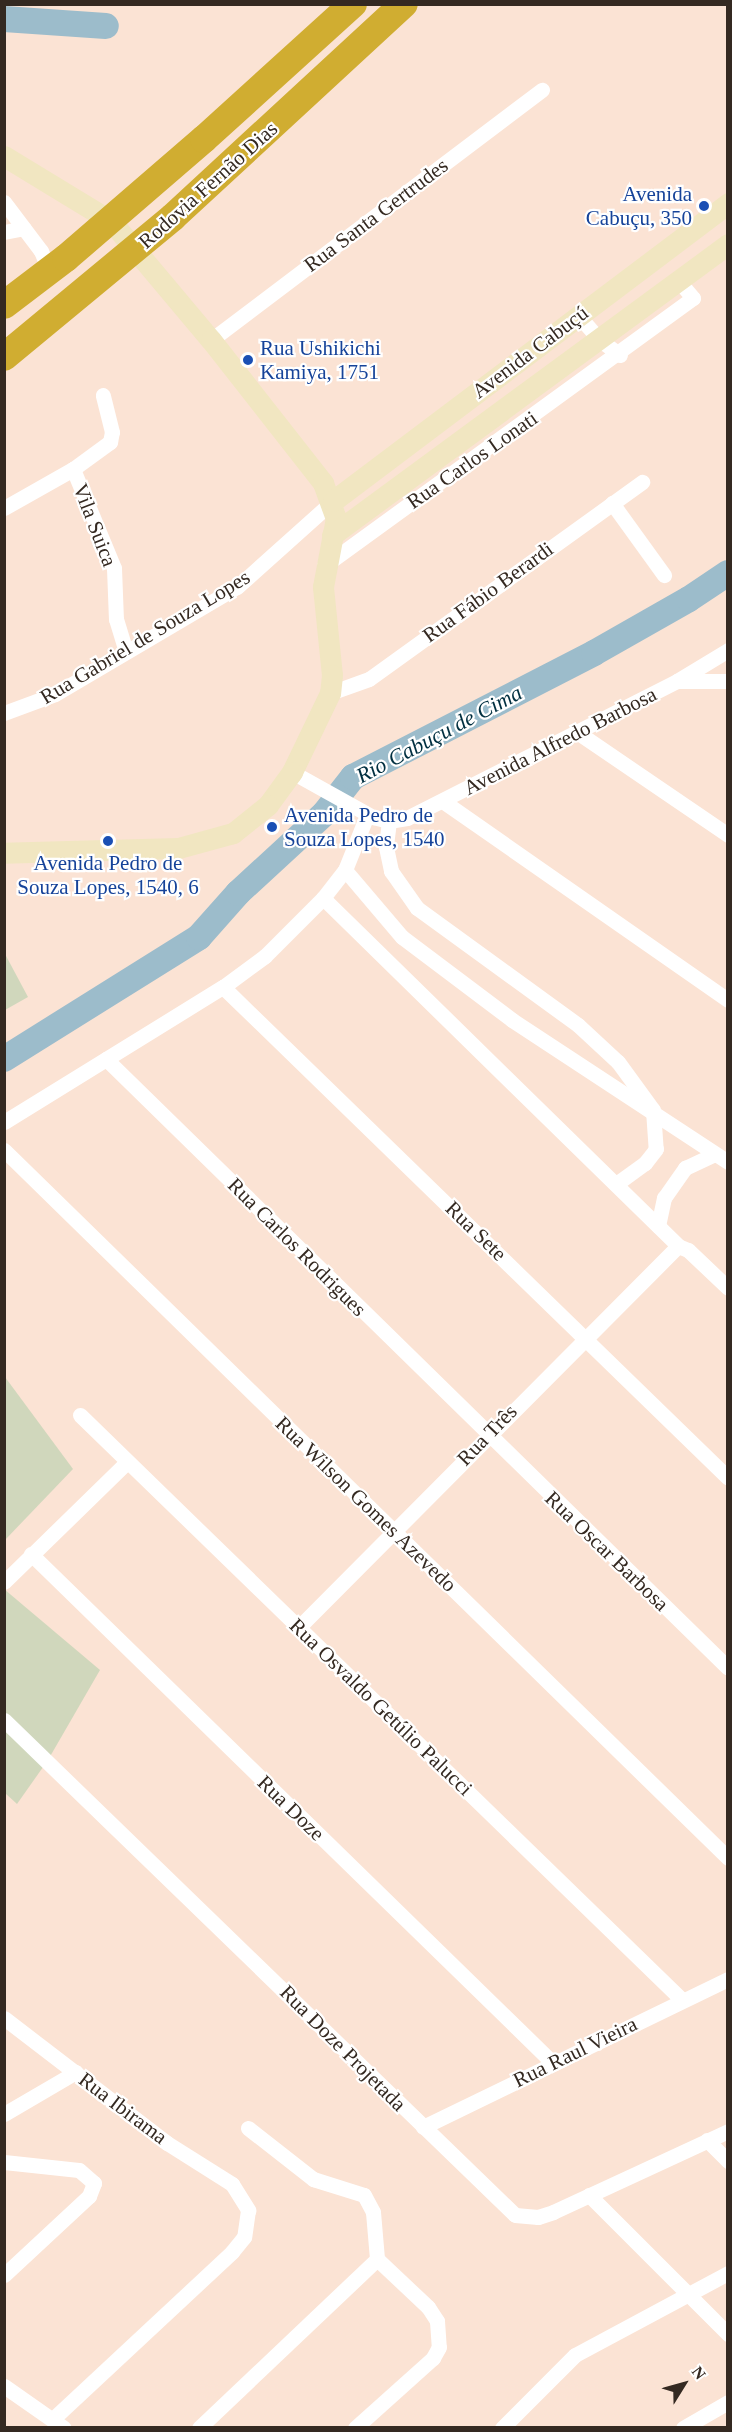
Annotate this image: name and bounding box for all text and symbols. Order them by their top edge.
street label: Rodovia Fernão Dias [133,116,283,254]
street label: Rua Santa Gertrudes [299,153,453,277]
place label: Avenida Cabuçu, 350 [586,181,692,231]
marker: Avenida Cabuçu, 350 [697,199,711,213]
street label: Avenida Cabuçú [467,300,593,404]
place label: Rua Ushikichi Kamiya, 1751 [260,335,381,385]
marker: Rua Ushikichi Kamiya, 1751 [241,353,255,367]
street label: Rua Carlos Lonati [402,406,542,514]
street label: Vila Suica [68,480,122,570]
street label: Rua Fábio Berardi [418,536,558,648]
street label: Rua Gabriel de Souza Lopes [36,564,254,710]
water label: Rio Cabuçu de Cima [352,679,526,789]
street label: Avenida Alfredo Barbosa [459,681,661,801]
place label: Avenida Pedro de Souza Lopes, 1540 [284,802,444,852]
marker: Avenida Pedro de Souza Lopes, 1540 [265,820,279,834]
marker: Avenida Pedro de Souza Lopes, 1540, 6 [101,834,115,848]
place label: Avenida Pedro de Souza Lopes, 1540, 6 [17,850,199,900]
street label: Rua Carlos Rodrigues [223,1173,371,1321]
street label: Rua Sete [440,1196,512,1266]
street label: Rua Três [452,1399,522,1471]
street label: Rua Wilson Gomes Azevedo [270,1410,462,1598]
street label: Rua Oscar Barbosa [540,1486,674,1616]
street label: Rua Osvaldo Getúlio Palucci [284,1613,478,1801]
street label: Rua Doze [252,1770,330,1846]
street label: Rua Doze Projetada [275,1980,411,2116]
street label: Rua Raul Vieira [509,2011,641,2093]
street label: Rua Ibirama [74,2067,172,2149]
north arrow [654,2354,714,2414]
text: N [689,2363,709,2383]

